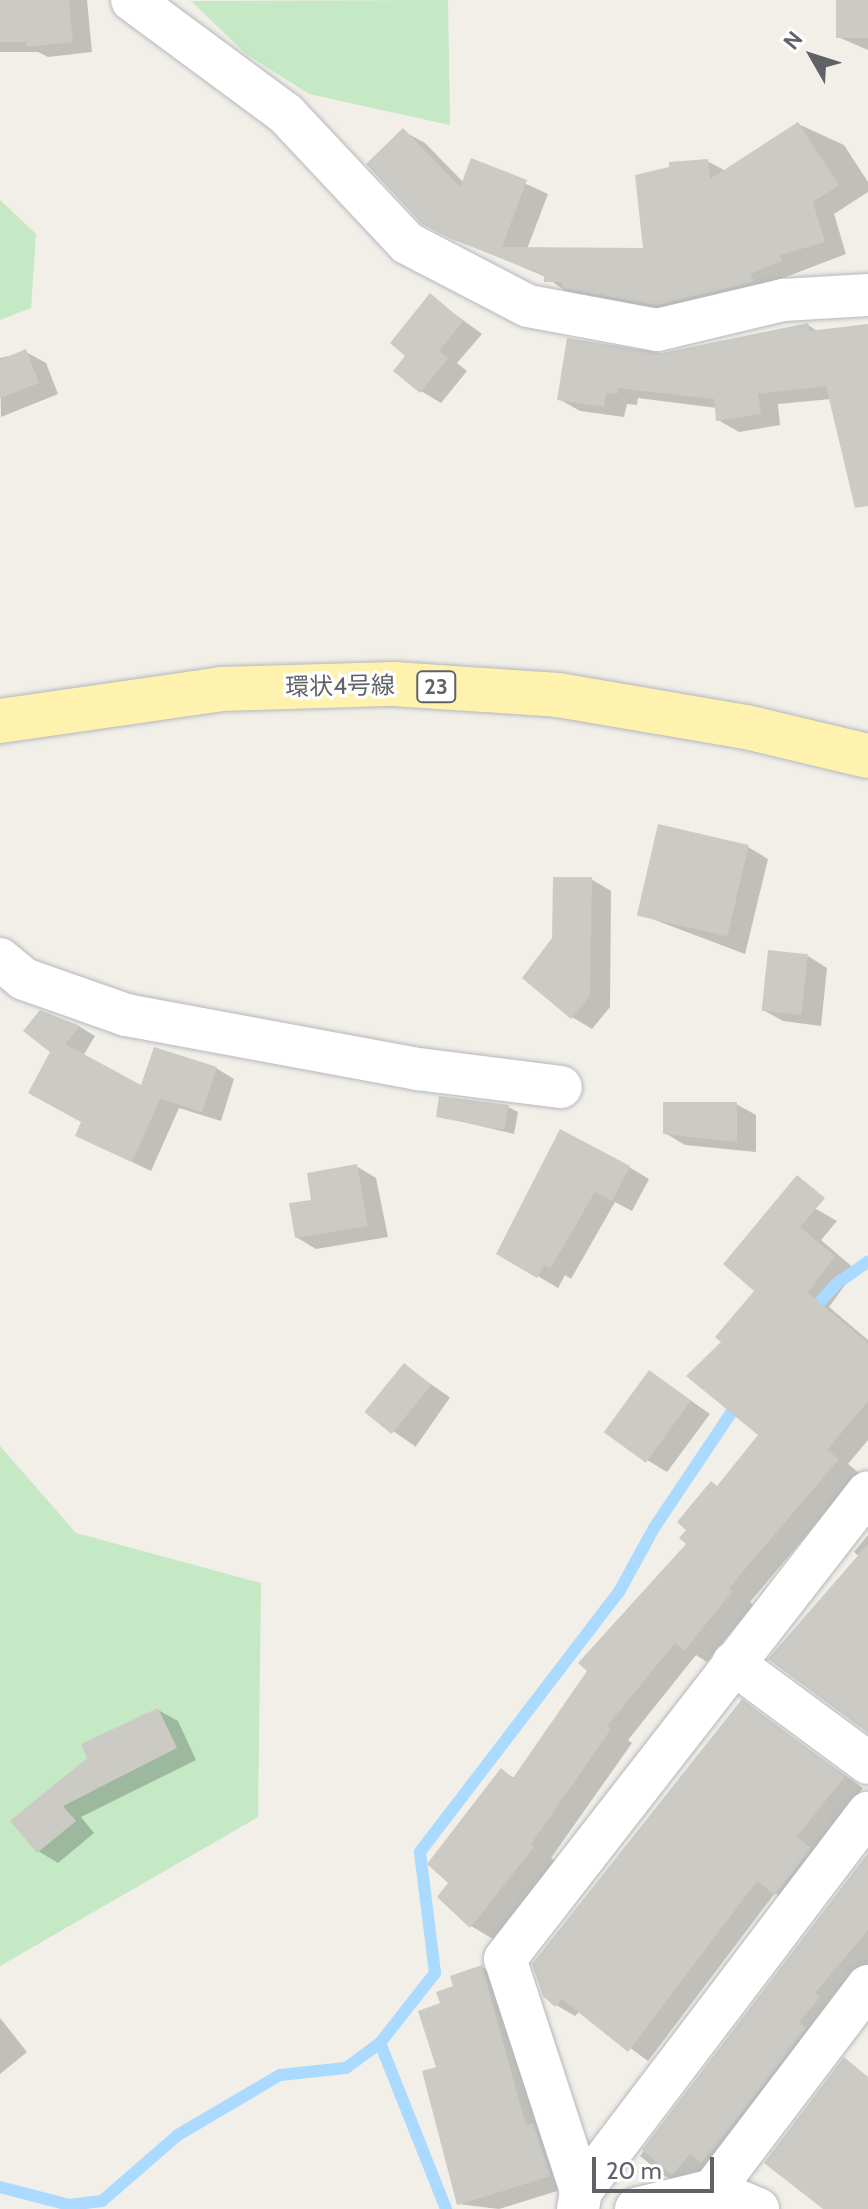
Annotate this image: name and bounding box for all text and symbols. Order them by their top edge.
north arrow [772,16,852,96]
text: N [778,26,808,55]
road number: 23 [416,669,456,705]
street label: 環状4号線 [285,671,395,701]
scale bar [596,2141,718,2191]
text: 20 m [606,2156,662,2185]

